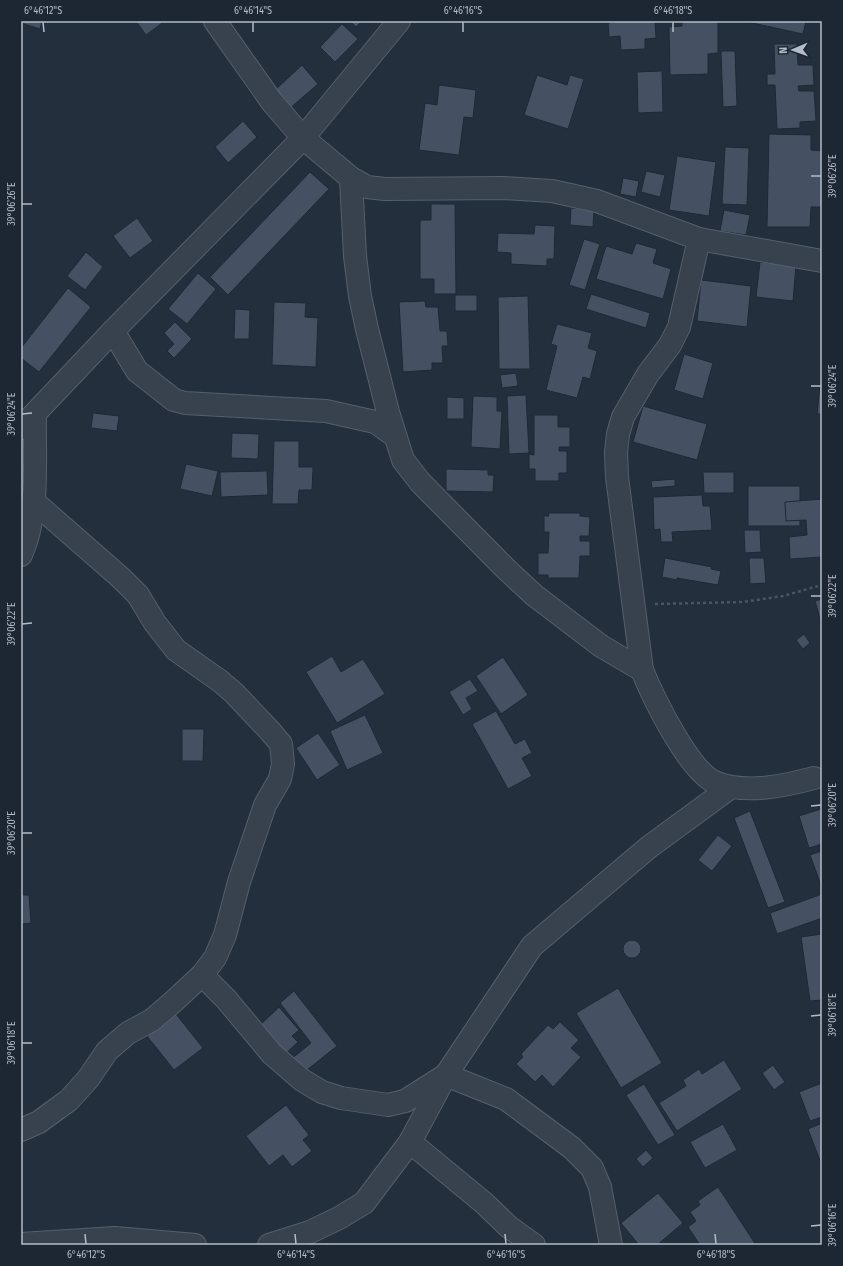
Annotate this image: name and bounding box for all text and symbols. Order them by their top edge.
text: 6°46'12"S [24,5,62,17]
text: 6°46'14"S [234,5,272,17]
text: 6°46'16"S [444,5,482,17]
text: 6°46'18"S [654,5,692,17]
north arrow [773,30,813,70]
text: N [777,47,790,54]
text: 39°06'26"E [827,154,839,198]
text: 39°06'26"E [6,182,18,226]
text: 39°06'24"E [827,364,839,407]
text: 39°06'24"E [6,392,18,435]
text: 39°06'22"E [827,574,839,618]
text: 39°06'22"E [6,602,18,646]
text: 39°06'20"E [827,783,839,827]
text: 39°06'20"E [6,811,18,855]
text: 39°06'18"E [827,993,839,1037]
text: 39°06'18"E [6,1021,18,1065]
text: 39°06'16"E [827,1203,839,1247]
text: 6°46'12"S [67,1249,105,1261]
text: 6°46'14"S [277,1249,315,1261]
text: 6°46'16"S [487,1249,525,1261]
text: 6°46'18"S [697,1249,735,1261]

